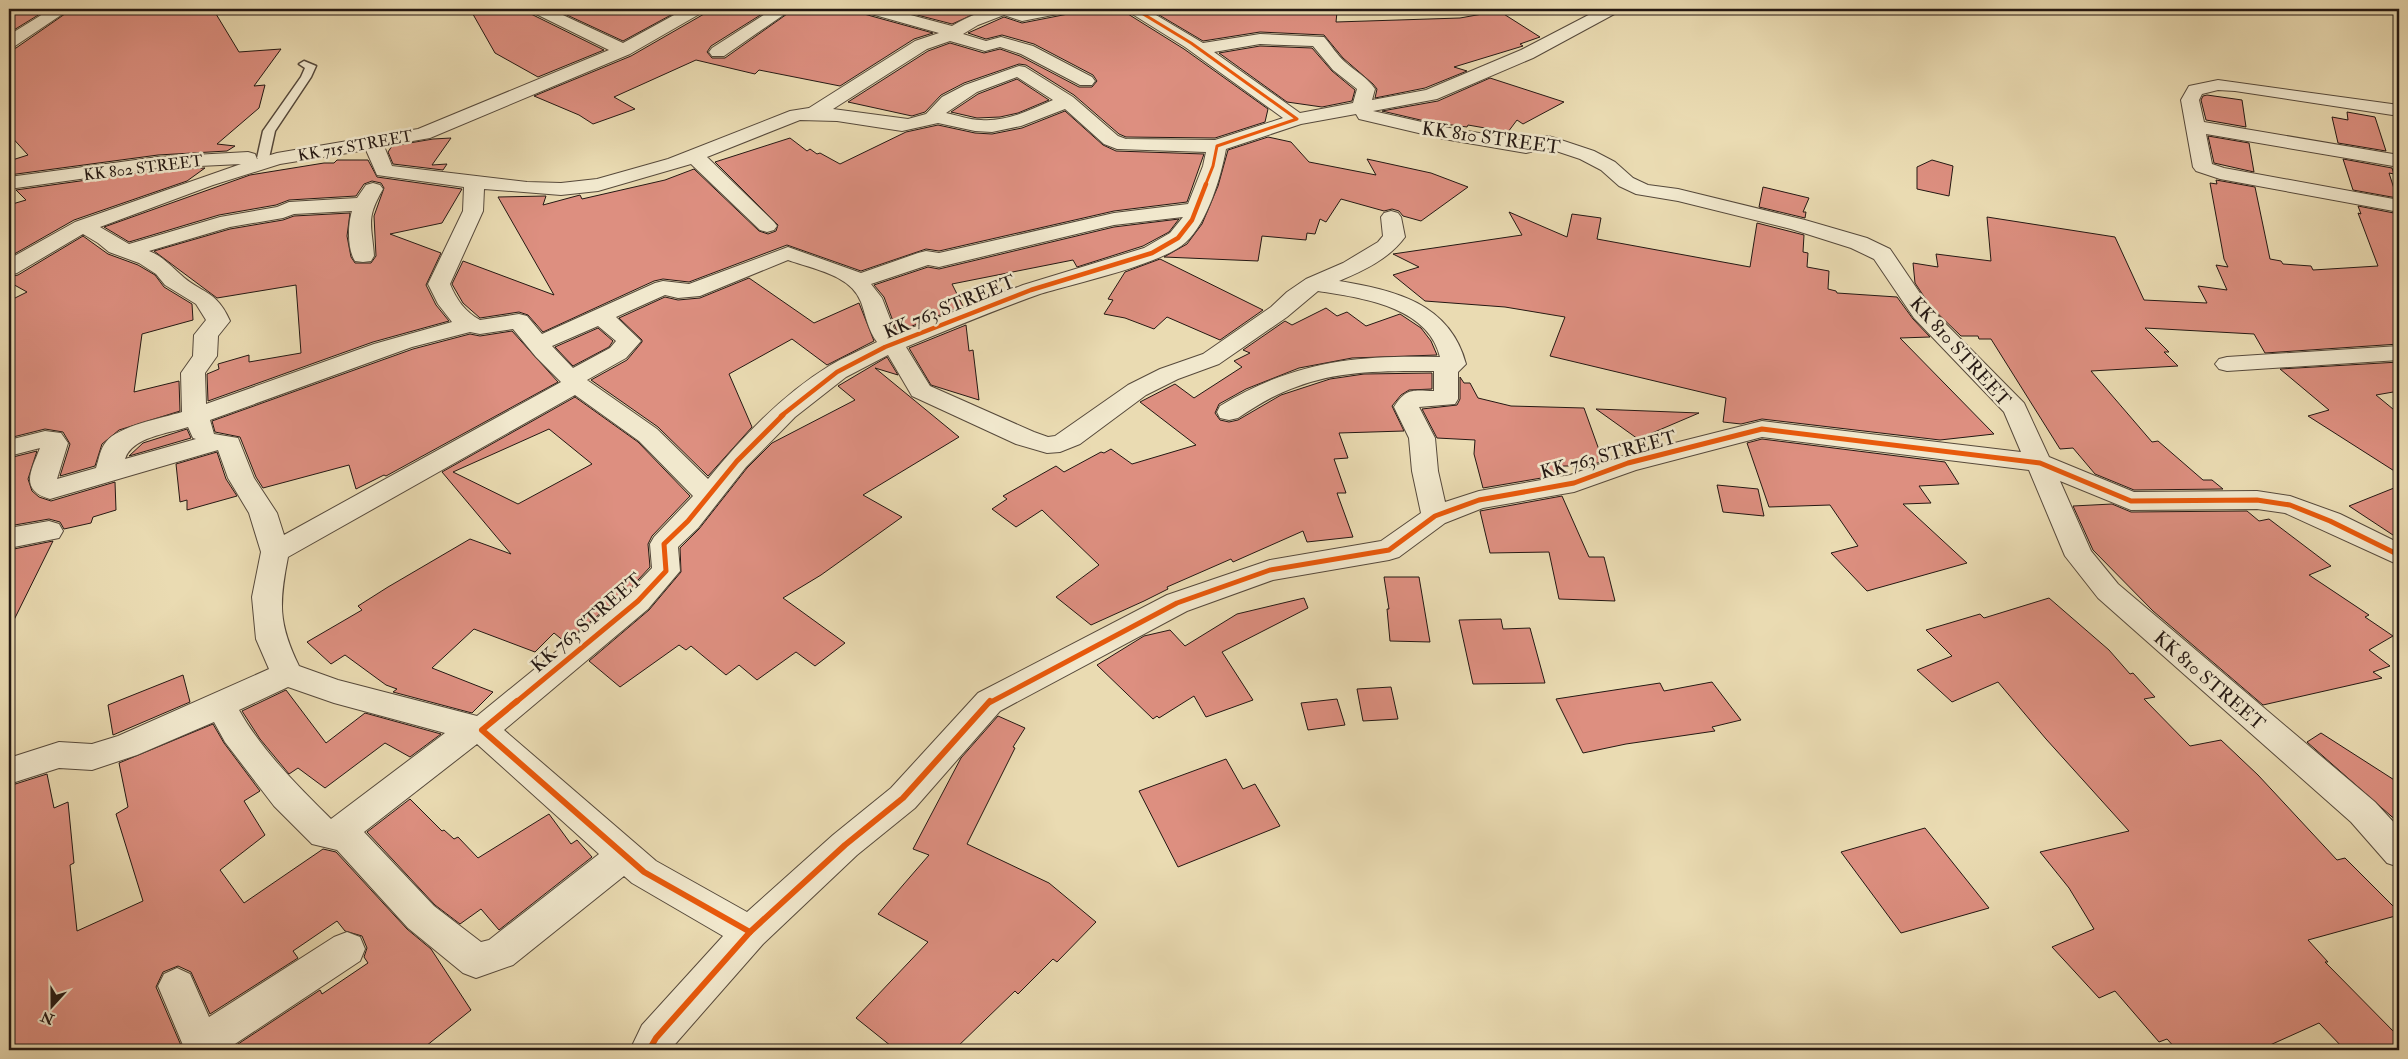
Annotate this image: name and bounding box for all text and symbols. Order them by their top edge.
street label: KK 810 STREET [1420,116,1562,160]
street label: KK 715 STREET [296,126,414,166]
street label: KK 802 STREET [82,151,204,185]
street label: KK 763 STREET [880,270,1019,344]
street label: KK 810 STREET [1905,292,2016,412]
street label: KK 763 STREET [1538,425,1679,485]
street label: KK 763 STREET [526,568,647,678]
street label: KK 810 STREET [2149,626,2270,736]
north arrow [28,982,78,1032]
text: N [38,1007,57,1028]

